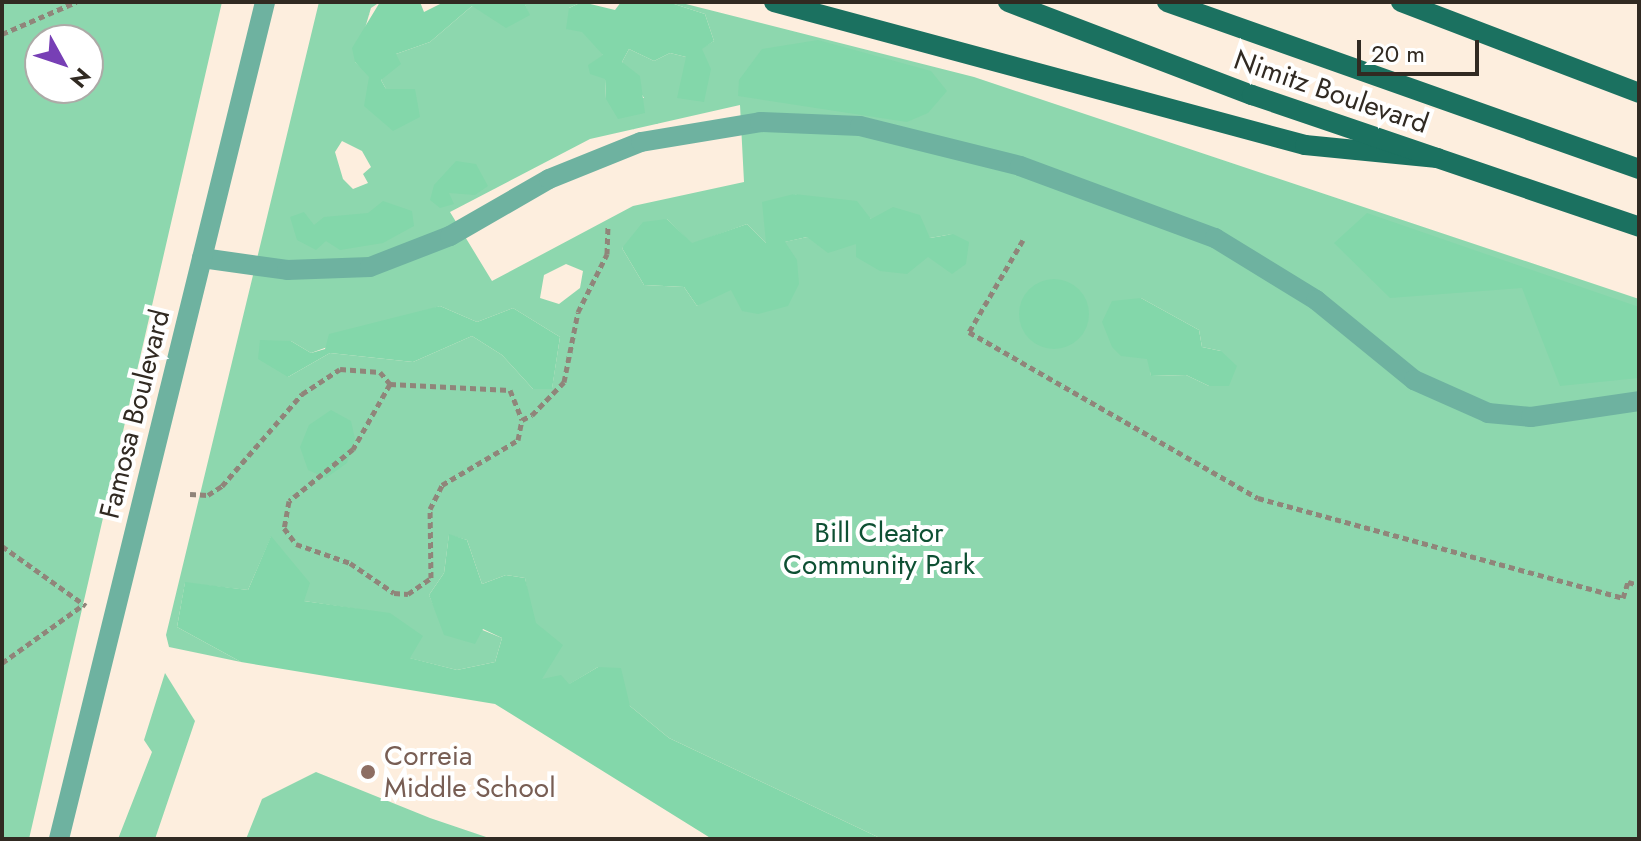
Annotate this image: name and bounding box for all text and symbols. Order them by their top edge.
north arrow [24,24,104,104]
scale bar [1361,24,1483,74]
text: 20 m [1371,36,1425,71]
street label: Nimitz Boulevard [1229,43,1433,141]
text: N [63,61,99,95]
street label: Famosa Boulevard [93,306,177,522]
park label: Bill Cleator Community Park [783,516,975,582]
place label: Correia Middle School [384,739,556,805]
marker: Correia Middle School [359,763,377,781]

